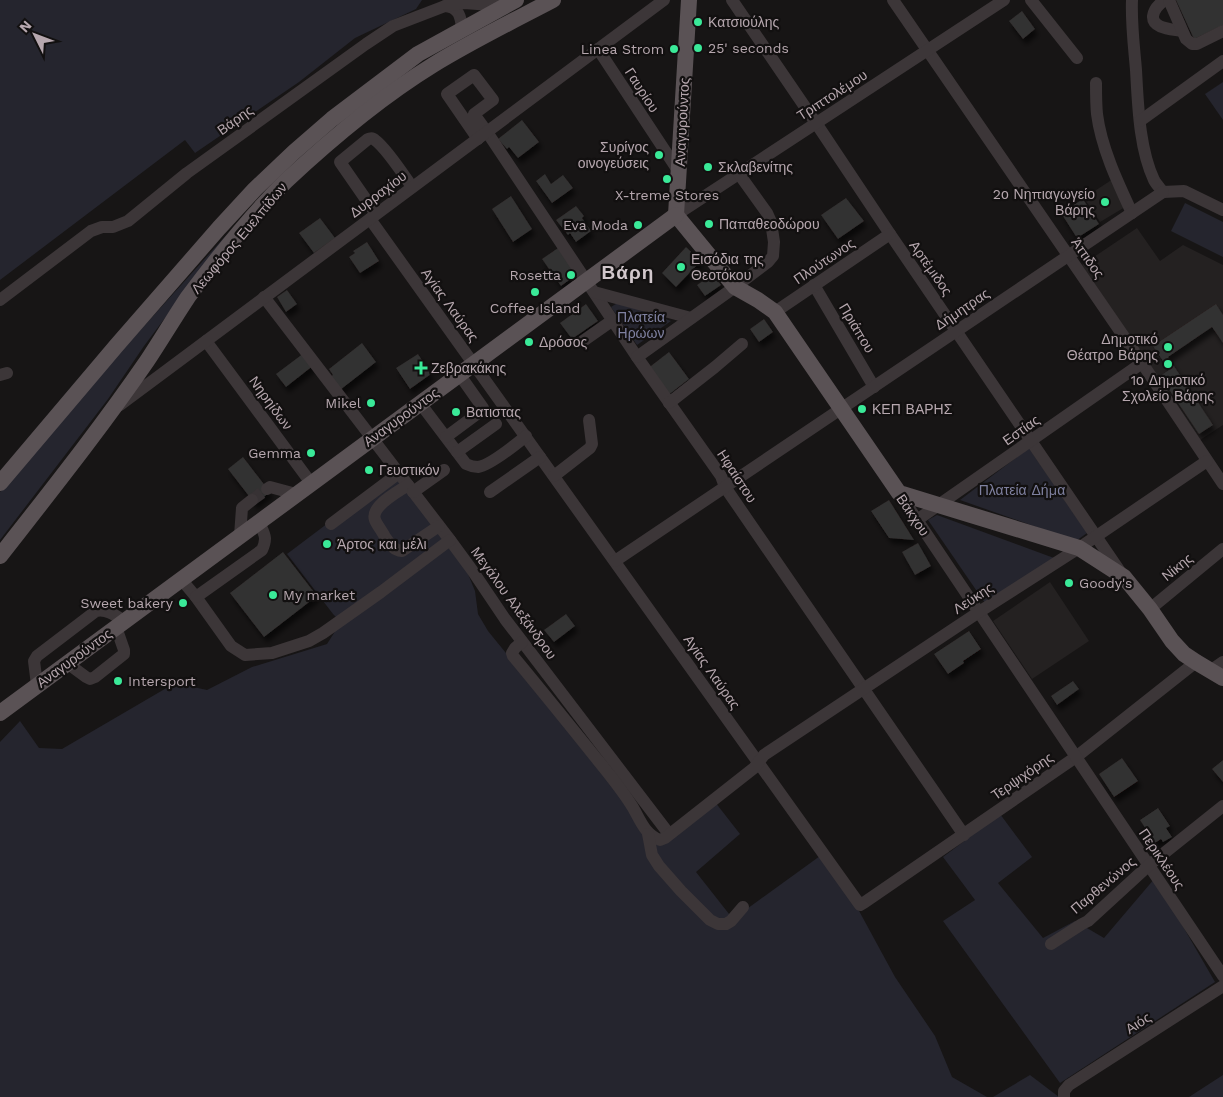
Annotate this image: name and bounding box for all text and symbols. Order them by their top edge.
north arrow [10,10,60,60]
place label: Κατσιούλης [708,14,780,30]
marker: Κατσιούλης [692,16,704,28]
text: N [16,17,35,36]
place label: 25' seconds [708,40,789,56]
place label: Linea Strom [581,41,664,57]
marker: 25' seconds [692,42,704,54]
marker: Linea Strom [668,43,680,55]
street label: Γαυρίου [622,65,662,115]
street label: Τριπτολέμου [794,66,870,124]
street label: Αναγυρούντος [672,77,692,167]
street label: Βάρης [214,102,256,138]
place label: Συρίγος οινογεύσεις [578,139,649,171]
marker: Συρίγος οινογεύσεις [653,149,665,161]
place label: Σκλαβενίτης [718,159,793,175]
marker: Σκλαβενίτης [702,161,714,173]
street label: Δυρραχίου [346,167,410,221]
marker: X-treme Stores [661,173,673,185]
street label: Λεωφόρος Ευελπίδων [188,179,290,297]
place label: 2ο Νηπιαγωγείο Βάρης [993,186,1095,218]
place label: X-treme Stores [615,187,719,203]
marker: 2ο Νηπιαγωγείο Βάρης [1099,196,1111,208]
place label: Παπαθεοδώρου [719,216,820,232]
place label: Eva Moda [563,217,628,233]
marker: Παπαθεοδώρου [703,218,715,230]
marker: Eva Moda [632,219,644,231]
street label: Πλούτωνος [790,235,858,287]
street label: Άττιδος [1068,235,1108,282]
street label: Αρτέμιδος [906,238,956,299]
place label: Εισόδια της Θεοτόκου [691,251,764,283]
district label: Βάρη [602,261,654,284]
marker: Εισόδια της Θεοτόκου [675,261,687,273]
street label: Αγίας Λαύρας [418,265,482,345]
place label: Rosetta [510,267,561,283]
marker: Rosetta [565,269,577,281]
street label: Δήμητρας [932,285,992,333]
marker: Coffee Island [529,286,541,298]
place label: Coffee Island [490,300,580,316]
street label: Πριάπου [836,300,878,356]
park label: Πλατεία Ηρώων [617,309,665,341]
place label: Δημοτικό Θέατρο Βάρης [1067,331,1158,363]
place label: Δρόσος [539,334,588,350]
marker: Δρόσος [523,336,535,348]
marker: Δημοτικό Θέατρο Βάρης [1162,341,1174,353]
marker: 1ο Δημοτικό Σχολείο Βάρης [1162,358,1174,370]
place label: Ζεβρακάκης [431,360,507,376]
marker: Ζεβρακάκης [415,362,427,374]
place label: 1ο Δημοτικό Σχολείο Βάρης [1122,372,1214,404]
street label: Νηρηίδων [246,373,296,433]
street label: Αναγυρούντος [360,384,442,450]
place label: Mikel [325,395,362,411]
marker: Mikel [365,397,377,409]
place label: ΚΕΠ ΒΑΡΗΣ [872,401,953,417]
marker: ΚΕΠ ΒΑΡΗΣ [856,403,868,415]
place label: Βατιστας [466,404,521,420]
marker: Βατιστας [450,406,462,418]
street label: Εστίας [999,411,1043,448]
place label: Gemma [248,445,301,461]
marker: Gemma [305,447,317,459]
street label: Ηφαίστου [714,447,760,505]
place label: Γευστικόν [379,462,440,478]
marker: Γευστικόν [363,464,375,476]
park label: Πλατεία Δήμα [979,482,1065,498]
street label: Βάκχου [893,491,933,539]
place label: Άρτος και μέλι [337,536,427,552]
marker: Άρτος και μέλι [321,538,333,550]
street label: Μεγάλου Αλεξάνδρου [468,544,560,662]
street label: Νίκης [1158,550,1196,584]
place label: Goody's [1079,575,1132,591]
marker: Goody's [1063,577,1075,589]
street label: Λεύκης [950,579,996,617]
place label: My market [283,587,355,603]
marker: My market [267,589,279,601]
place label: Sweet bakery [81,595,174,611]
marker: Sweet bakery [177,597,189,609]
street label: Αναγυρούντος [33,625,115,691]
street label: Αγίας Λαύρας [681,632,744,712]
place label: Intersport [128,673,196,689]
marker: Intersport [112,675,124,687]
street label: Τερψιχόρης [988,749,1056,803]
street label: Περικλέους [1136,826,1188,893]
street label: Παρθενώνος [1067,853,1139,917]
street label: Αιός [1122,1009,1154,1037]

